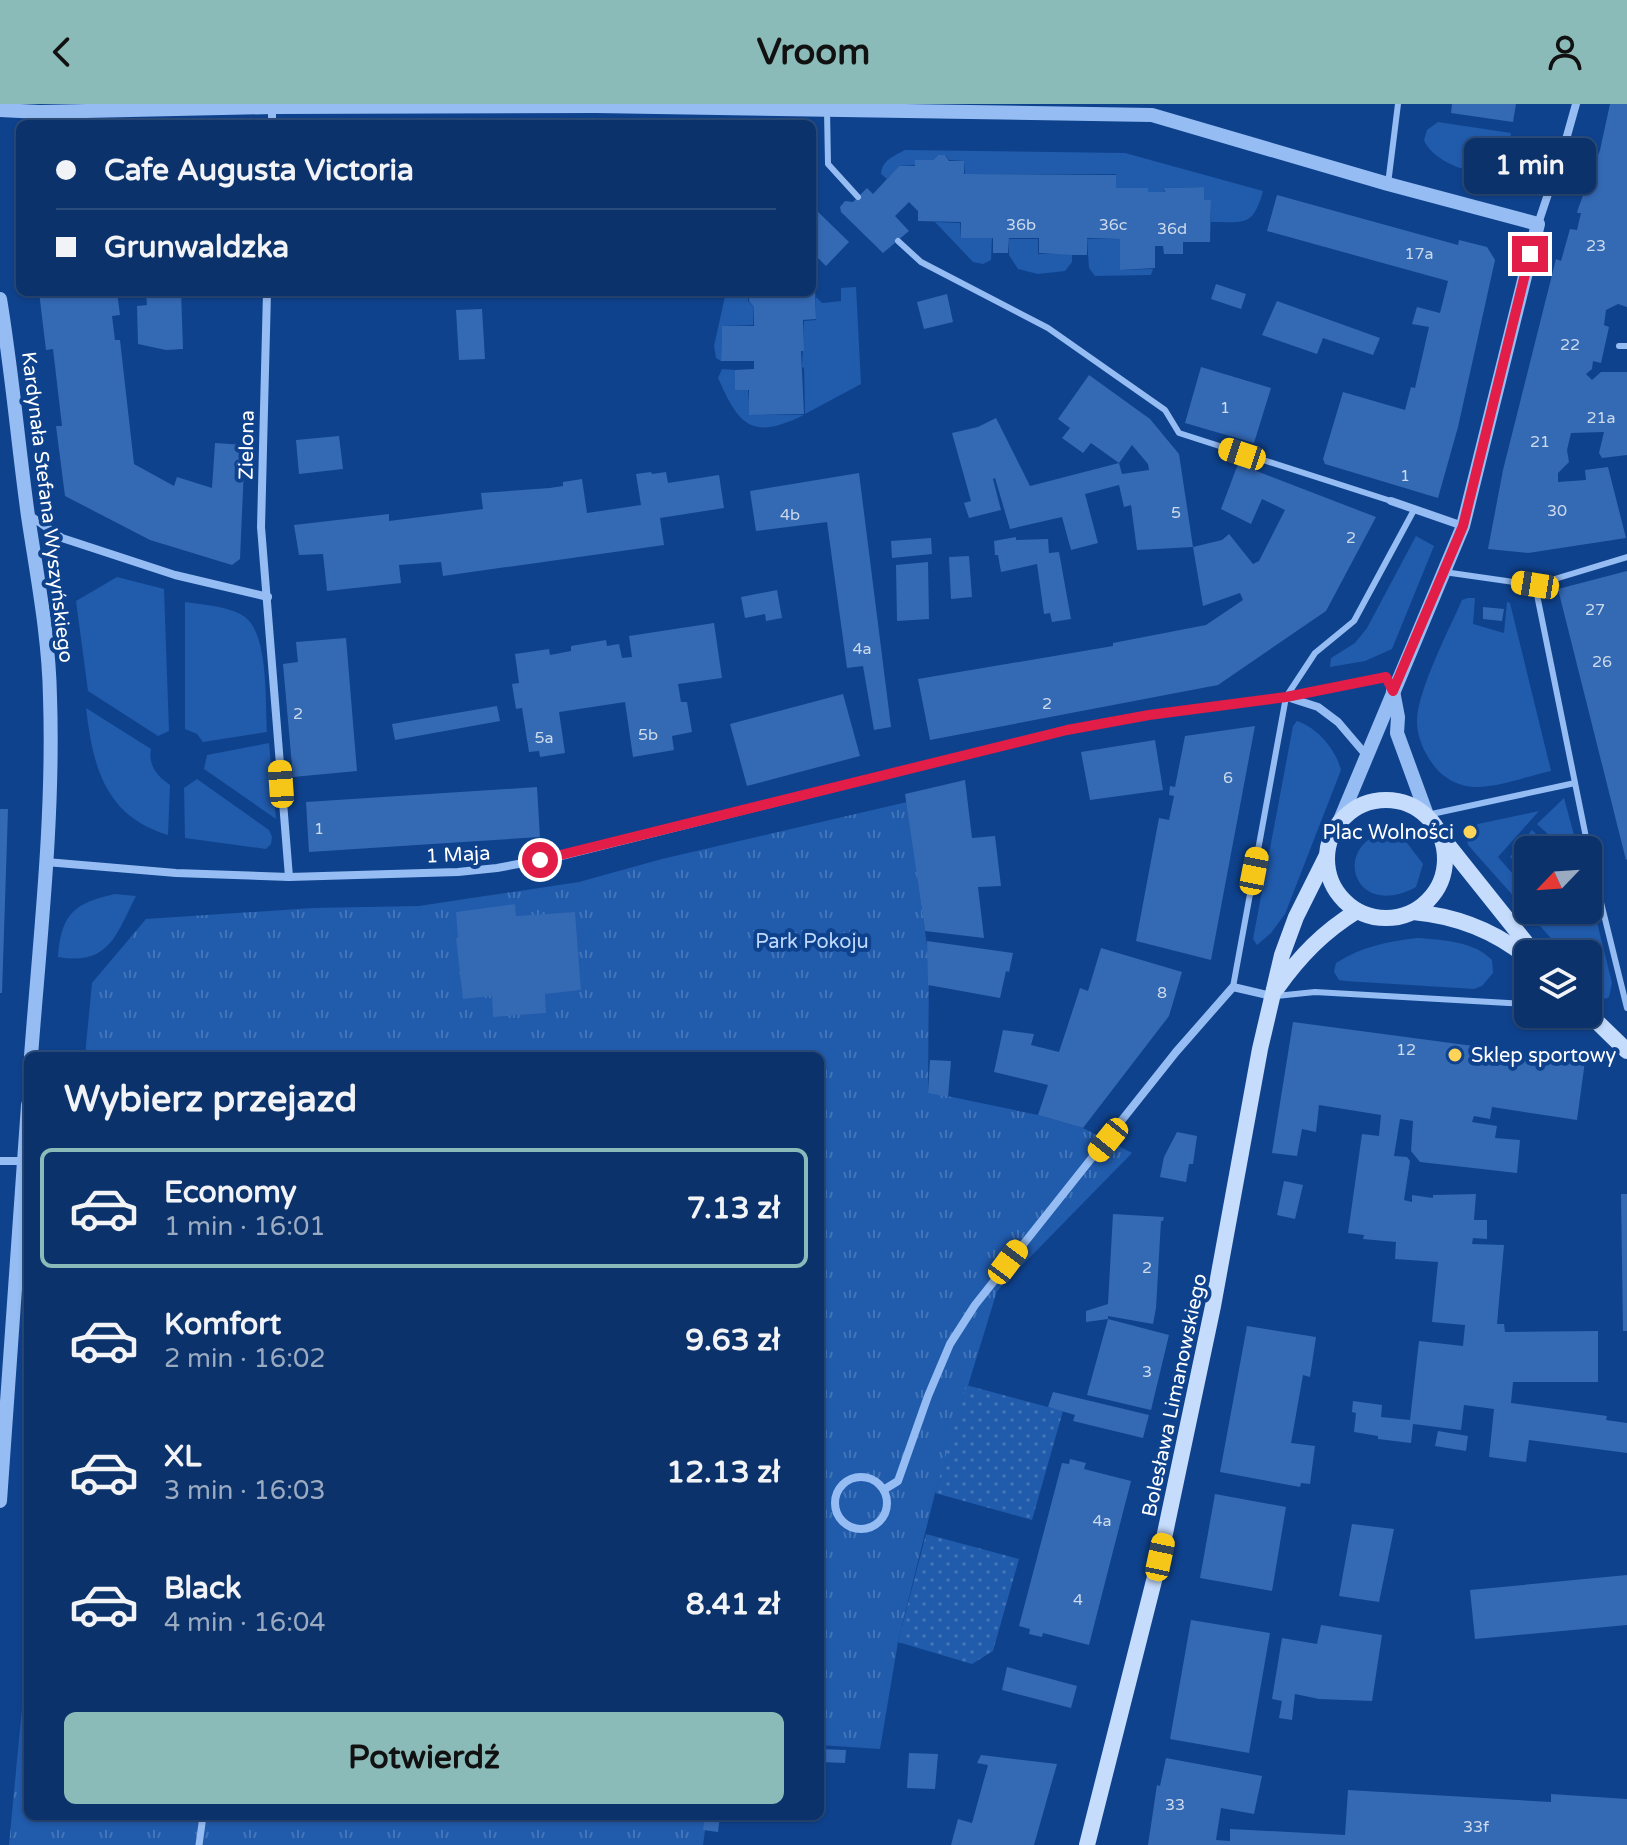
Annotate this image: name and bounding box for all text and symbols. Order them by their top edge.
icon: back [40,30,84,74]
icon: person [1543,30,1587,74]
text: Vroom [757,31,870,74]
callout: 1 min [1464,138,1596,194]
text: 1 min [1495,150,1565,181]
text: Cafe Augusta Victoria [104,152,414,189]
house number: 36b [1006,215,1036,235]
house number: 36c [1099,215,1127,235]
house number: 36d [1157,219,1187,239]
text: Grunwaldzka [104,229,289,266]
route end [1512,236,1548,272]
house number: 23 [1586,236,1606,256]
house number: 17a [1404,244,1434,264]
house number: 22 [1560,335,1580,355]
street label: Kardynała Stefana Wyszyńskiego [16,350,78,664]
house number: 1 [1220,398,1230,418]
house number: 21a [1586,408,1616,428]
street label: Zielona [234,410,260,480]
house number: 21 [1530,432,1550,452]
car [1215,435,1269,473]
house number: 1 [1400,466,1410,486]
house number: 30 [1547,501,1567,521]
house number: 5 [1171,503,1181,523]
house number: 4b [780,505,800,525]
house number: 2 [1346,528,1356,548]
car [1509,569,1561,601]
house number: 27 [1585,600,1605,620]
house number: 4a [852,639,872,659]
house number: 26 [1592,652,1612,672]
house number: 2 [1042,694,1052,714]
house number: 2 [293,704,303,724]
house number: 5b [638,725,658,745]
house number: 5a [534,728,554,748]
car [267,759,295,809]
house number: 6 [1223,768,1233,788]
house number: 1 [314,819,324,839]
place label: Plac Wolności [1323,821,1454,845]
marker: Plac Wolności [1461,823,1479,841]
north arrow [1514,836,1602,924]
map controls [1514,836,1602,1028]
street label: 1 Maja [425,841,491,869]
route start [522,842,558,878]
car [1238,845,1270,897]
park label: Park Pokoju [755,930,869,954]
button: layers [1514,940,1602,1028]
house number: 8 [1157,983,1167,1003]
house number: 12 [1396,1040,1416,1060]
place label: Sklep sportowy [1471,1044,1617,1068]
marker: Sklep sportowy [1446,1046,1464,1064]
text: Wybierz przejazd [64,1078,357,1121]
car [1084,1114,1132,1166]
icon: car [68,1172,140,1244]
text: Economy [164,1174,297,1211]
text: 7.13 zł [687,1190,780,1227]
text: 1 min · 16:01 [164,1211,326,1242]
car [984,1236,1032,1288]
house number: 2 [1142,1258,1152,1278]
street label: Bolesława Limanowskiego [1137,1271,1212,1519]
icon: car [68,1304,140,1376]
text: Komfort [164,1306,281,1343]
text: 9.63 zł [685,1322,780,1359]
text: 2 min · 16:02 [164,1343,326,1374]
house number: 3 [1142,1362,1152,1382]
icon: car [68,1436,140,1508]
text: XL [164,1438,201,1475]
text: 12.13 zł [666,1454,780,1491]
text: 3 min · 16:03 [164,1475,326,1506]
house number: 4a [1092,1511,1112,1531]
car [1143,1531,1177,1583]
icon: car [68,1568,140,1640]
text: Black [164,1570,241,1607]
text: 8.41 zł [686,1586,780,1623]
house number: 4 [1073,1590,1083,1610]
text: 4 min · 16:04 [164,1607,326,1638]
button: Potwierdź [64,1712,784,1804]
house number: 33 [1165,1795,1185,1815]
house number: 33f [1463,1817,1490,1837]

